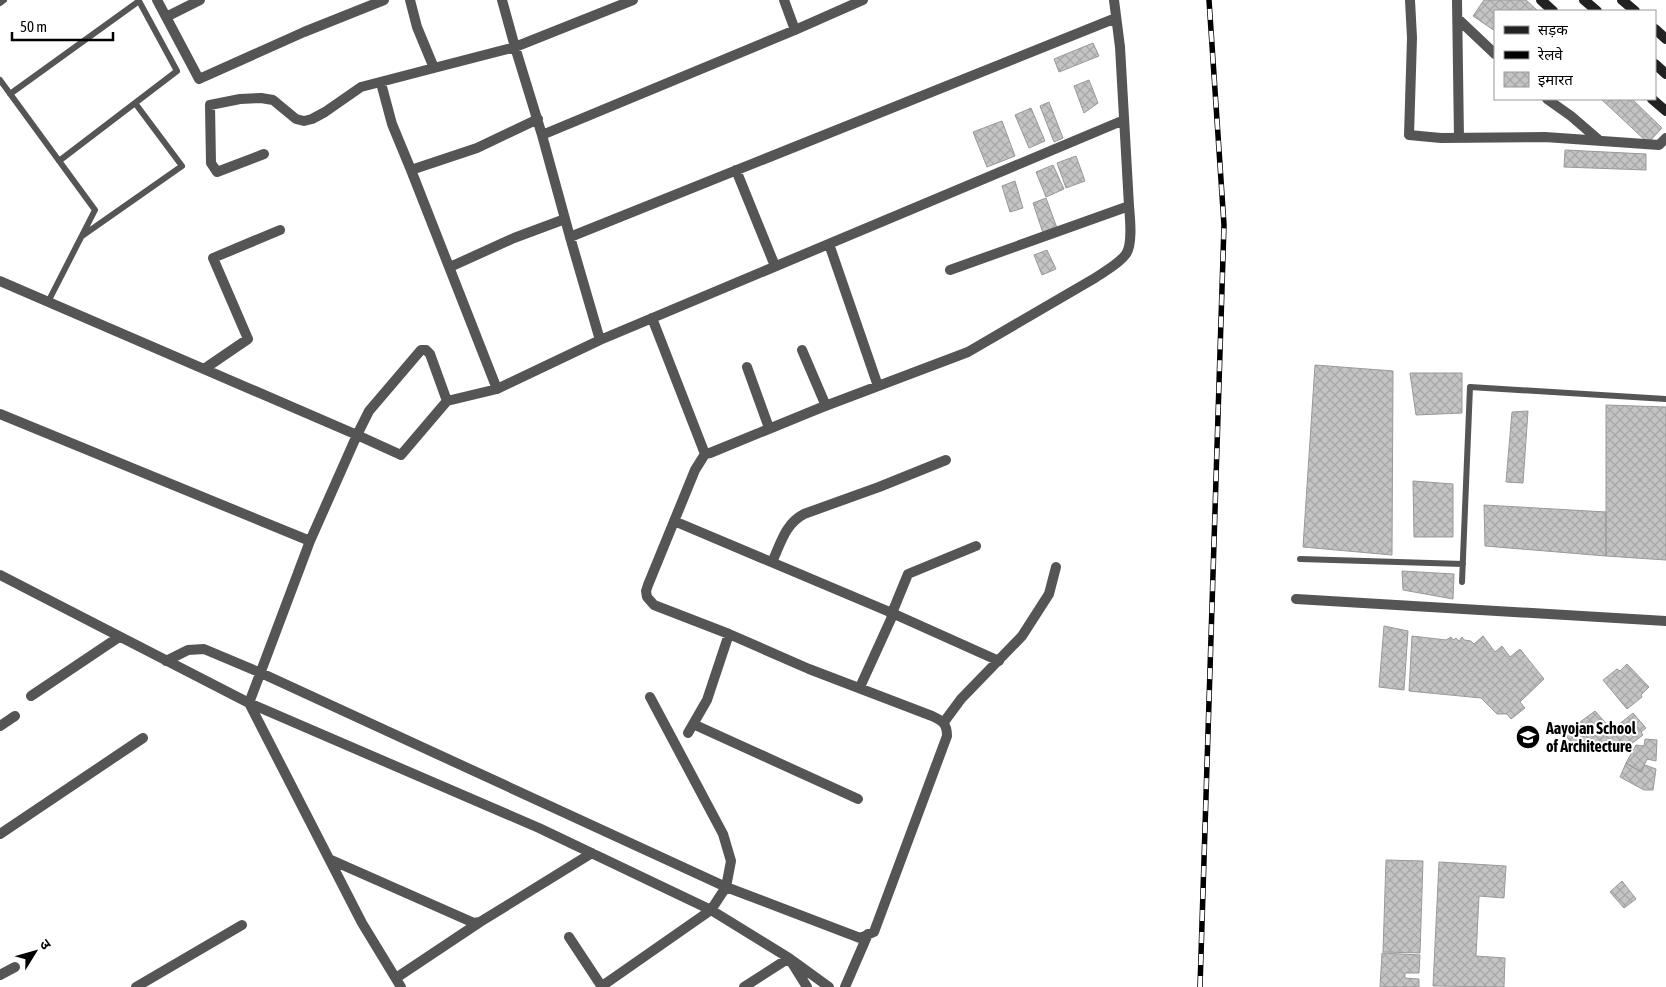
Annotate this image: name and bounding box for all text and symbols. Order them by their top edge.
scale bar [12,10,114,42]
legend [1494,10,1656,100]
text: 50 m [20,18,47,35]
text: सड़क [1538,21,1568,38]
text: रेलवे [1537,46,1563,63]
text: इमारत [1538,71,1573,88]
place label: Aayojan School of Architecture [1545,719,1637,755]
school or university icon: Aayojan School of Architecture [1515,724,1541,750]
north arrow [10,927,60,977]
text: उ [37,936,55,953]

